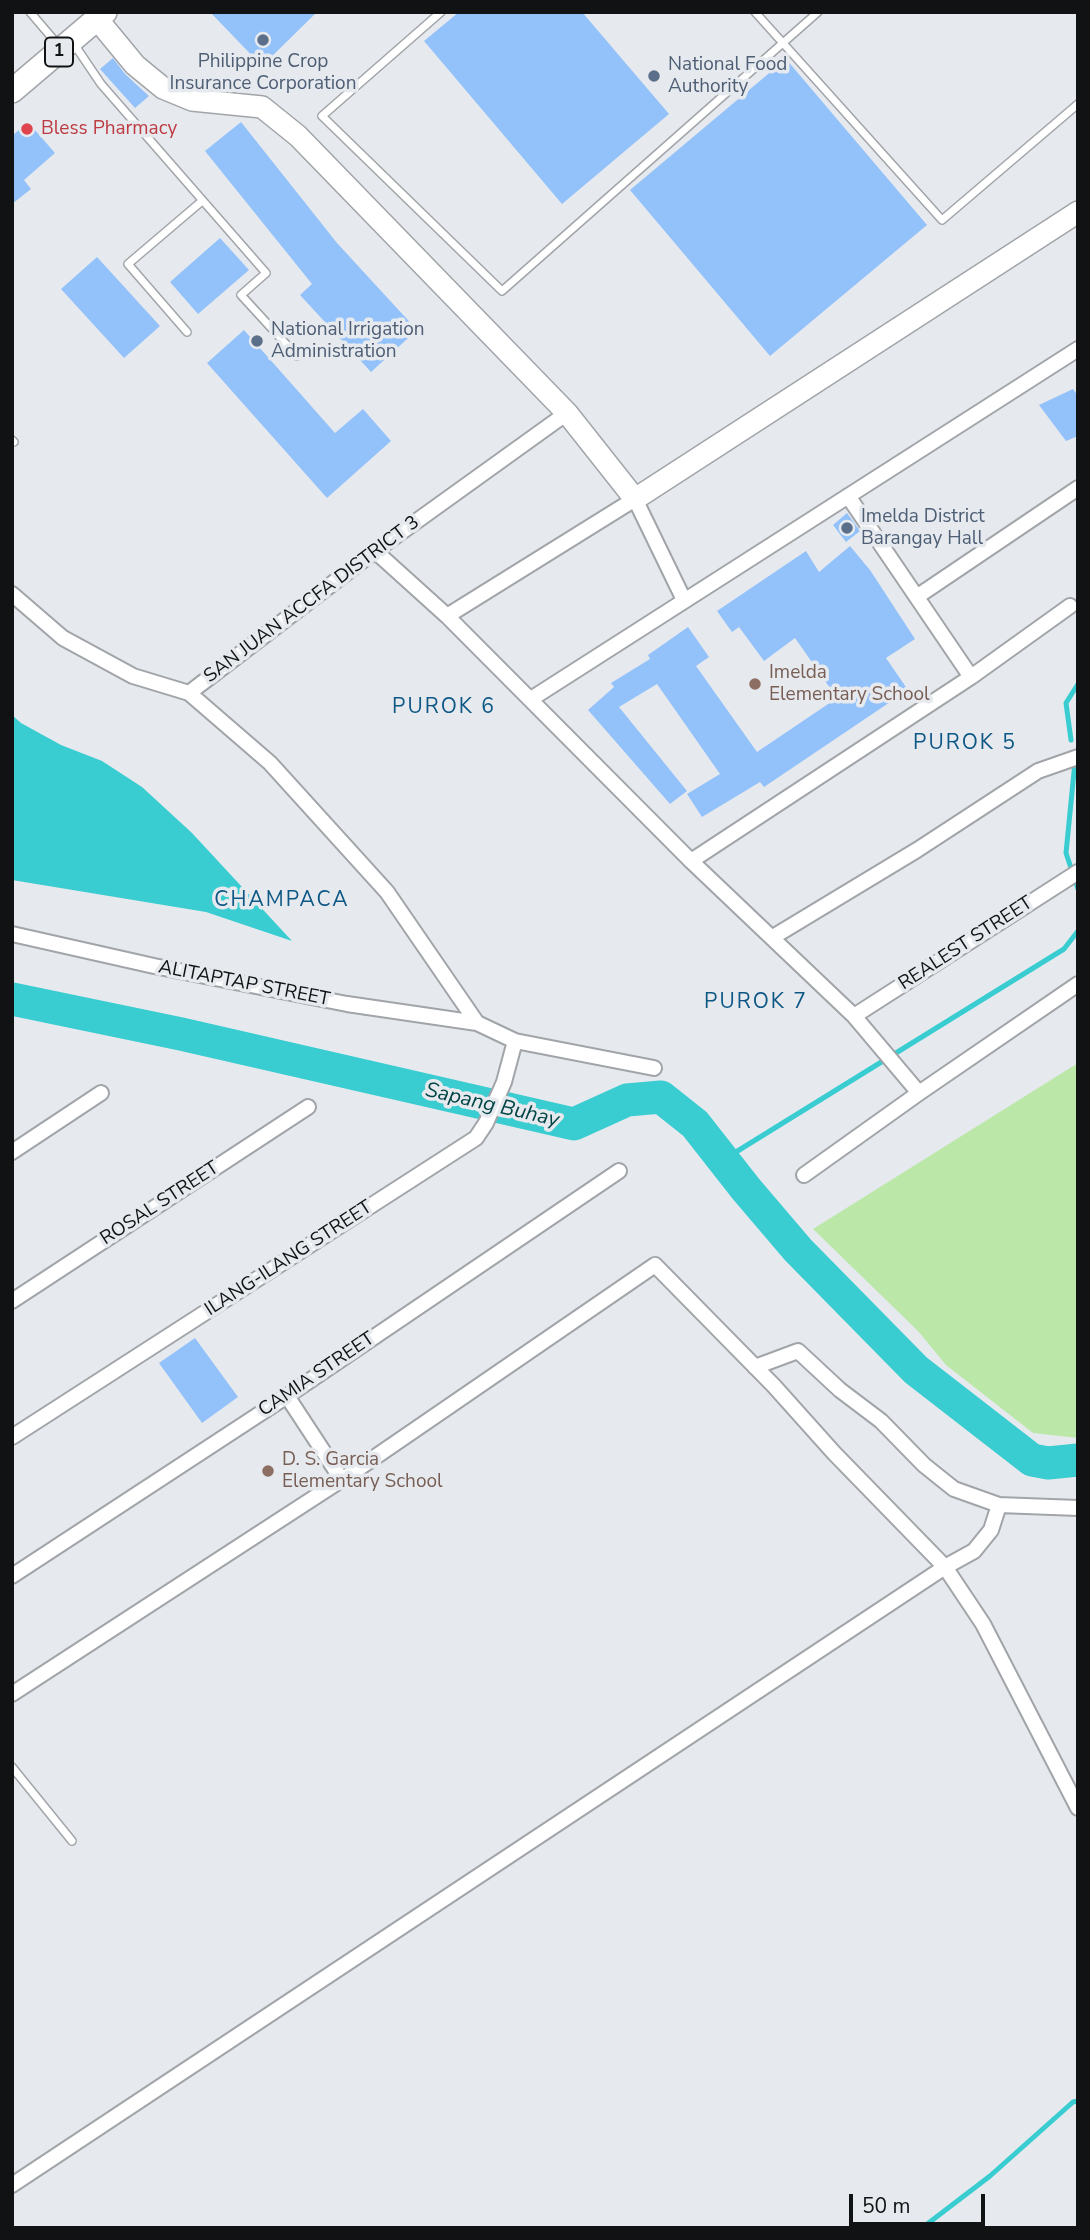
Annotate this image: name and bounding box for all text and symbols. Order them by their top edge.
marker: Philippine Crop Insurance Corporation [255,32,271,48]
road number: 1 [45,38,73,66]
place label: Philippine Crop Insurance Corporation [170,51,356,95]
place label: National Food Authority [668,54,787,98]
marker: National Food Authority [646,68,662,84]
place label: Bless Pharmacy [41,118,177,140]
marker: Bless Pharmacy [19,121,35,137]
place label: National Irrigation Administration [271,319,425,363]
marker: National Irrigation Administration [249,333,265,349]
place label: Imelda District Barangay Hall [861,506,985,550]
street label: SAN JUAN ACCFA DISTRICT 3 [200,512,424,688]
marker: Imelda District Barangay Hall [839,520,855,536]
place label: Imelda Elementary School [769,662,930,706]
marker: Imelda Elementary School [747,676,763,692]
district label: PUROK 6 [393,695,495,721]
district label: PUROK 5 [914,731,1016,757]
district label: CHAMPACA [215,888,349,914]
street label: REALEST STREET [895,892,1037,996]
street label: ALITAPTAP STREET [156,956,332,1012]
district label: PUROK 7 [705,990,807,1016]
water label: Sapang Buhay [423,1078,561,1134]
street label: ROSAL STREET [96,1157,224,1251]
street label: ILANG-ILANG STREET [201,1196,377,1322]
street label: CAMIA STREET [255,1328,379,1422]
place label: D. S. Garcia Elementary School [282,1449,443,1493]
marker: D. S. Garcia Elementary School [260,1463,276,1479]
scale bar [852,2180,988,2224]
text: 50 m [862,2192,911,2220]

